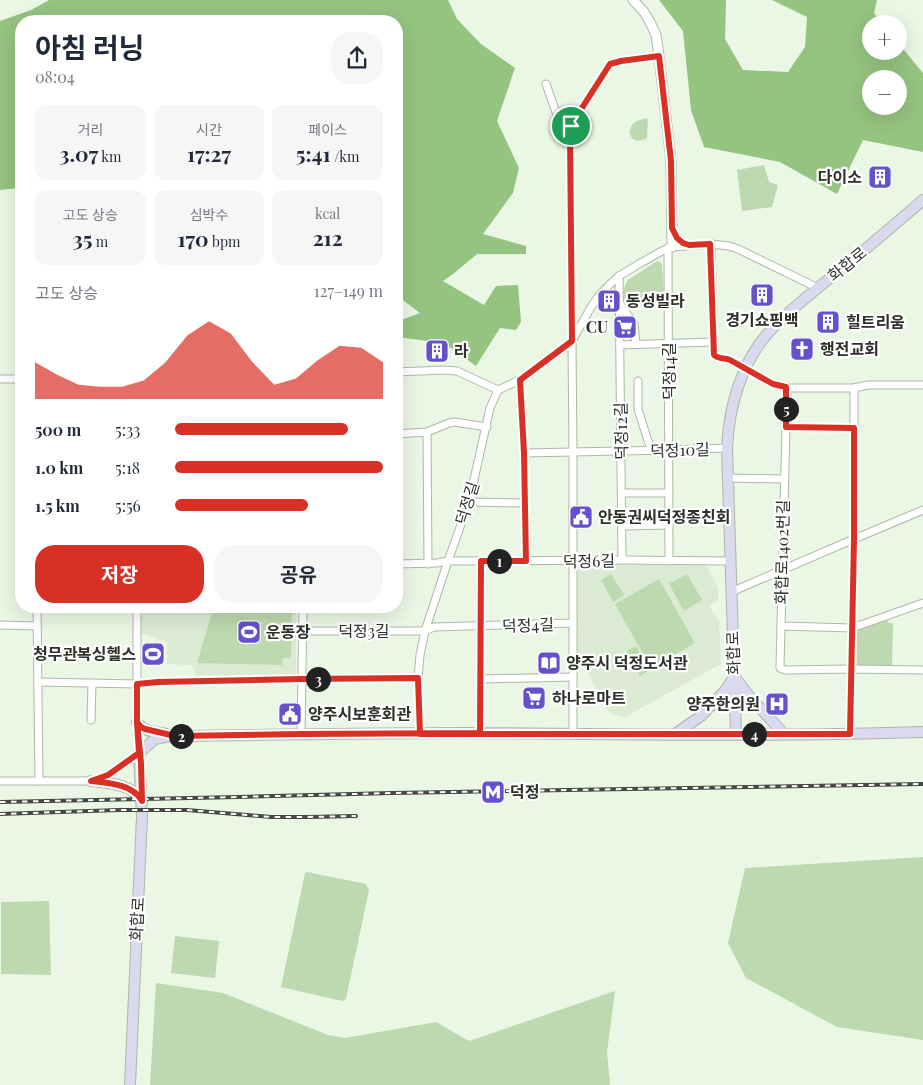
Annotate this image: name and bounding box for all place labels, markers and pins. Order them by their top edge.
pin [550,105,592,147]
building icon: 다이소 [867,164,893,190]
place label: 다이소 [818,166,862,187]
building icon: 경기쇼핑백 [749,282,775,308]
building icon: 동성빌라 [596,288,622,314]
place label: 동성빌라 [626,290,685,311]
place label: 경기쇼핑백 [725,309,799,330]
building icon: 힐트리움 [815,309,841,335]
place label: 힐트리움 [846,311,905,332]
supermarket icon: CU [612,314,638,340]
place label: CU [586,316,608,337]
church icon: 행전교회 [789,336,815,362]
building icon: 라 [424,338,450,364]
place label: 행전교회 [820,338,879,359]
place label: 라 [454,340,469,361]
pin: 5 [774,396,798,422]
public building icon: 안동권씨덕정종친회 [568,504,594,530]
place label: 안동권씨덕정종친회 [598,506,730,527]
pin: 1 [486,548,512,574]
sports icon: 운동장 [236,619,262,645]
place label: 운동장 [266,621,310,642]
sports icon: 청무관복싱헬스 [140,641,166,667]
place label: 청무관복싱헬스 [33,643,136,664]
library icon: 양주시 덕정도서관 [536,650,562,676]
place label: 양주시 덕정도서관 [566,652,688,673]
pin: 3 [306,666,330,692]
supermarket icon: 하나로마트 [521,685,547,711]
place label: 하나로마트 [552,687,626,708]
hospital icon: 양주한의원 [764,691,790,717]
place label: 양주한의원 [686,693,760,714]
public building icon: 양주시보훈회관 [277,701,303,727]
place label: 양주시보훈회관 [308,703,411,724]
pin: 4 [742,722,766,746]
pin: 2 [168,724,194,748]
metro station icon: 덕정 [480,779,506,805]
place label: 덕정 [510,781,539,802]

